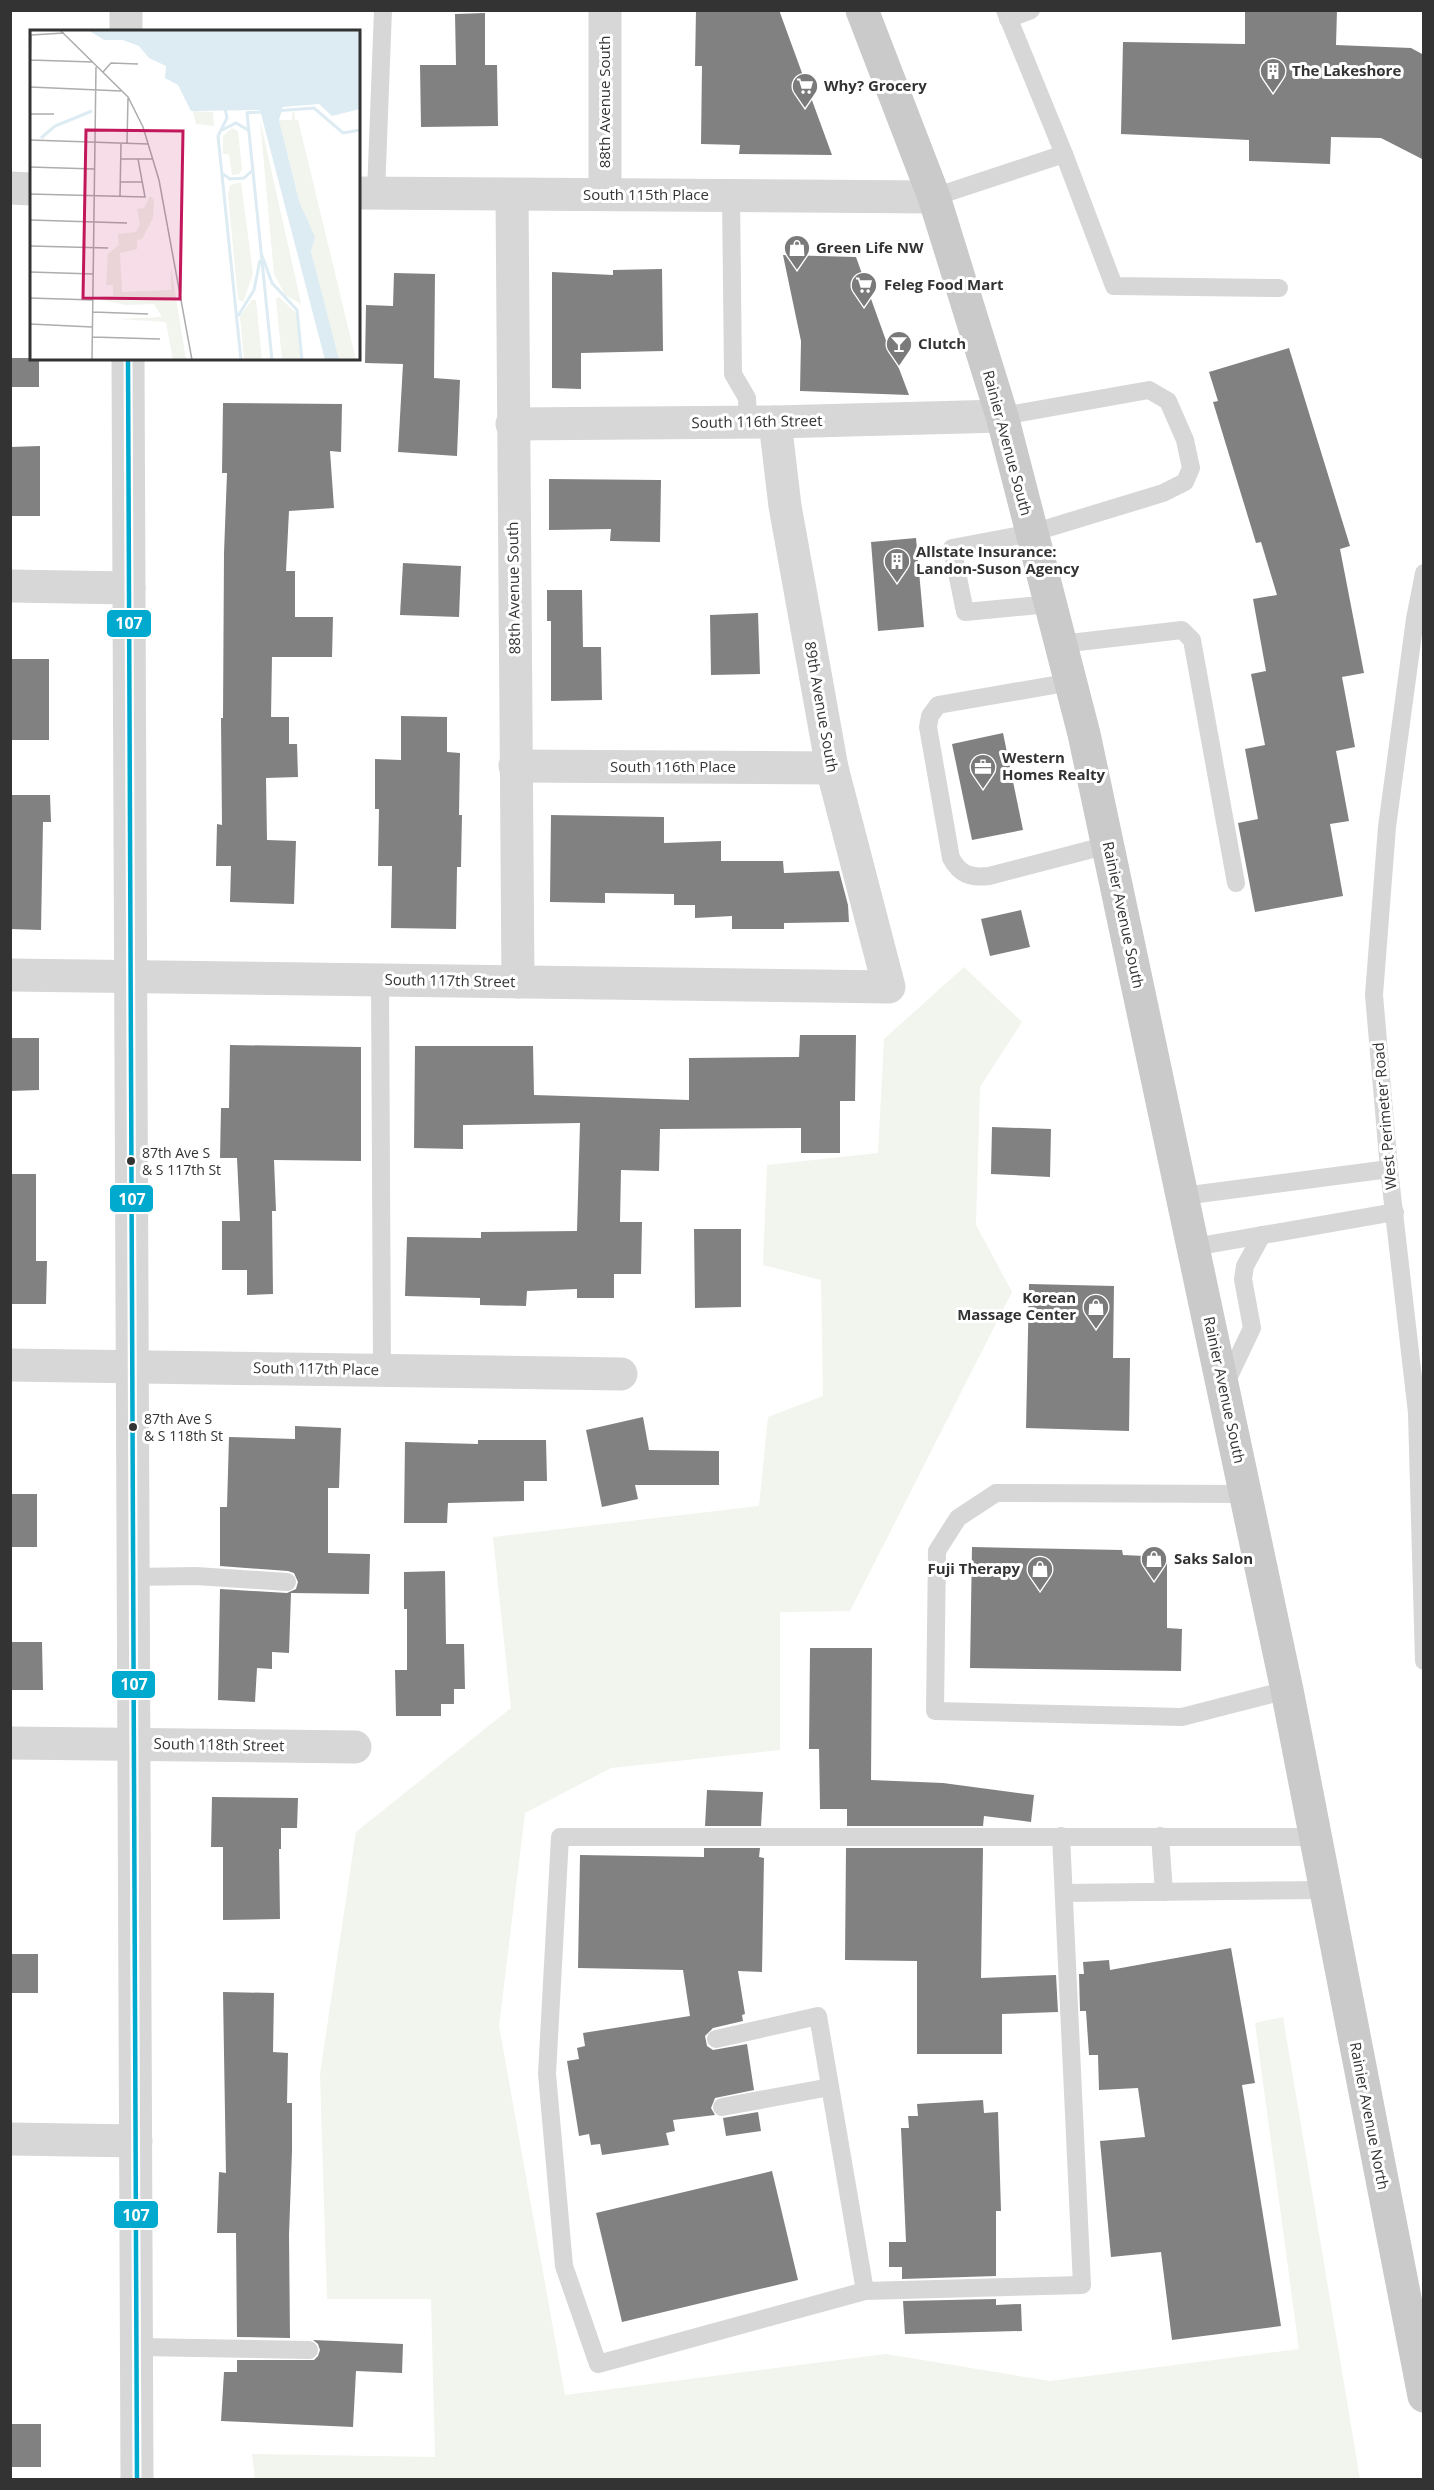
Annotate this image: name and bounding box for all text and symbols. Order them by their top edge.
inset map [30,30,360,360]
street label: 88th Avenue South [594,36,614,168]
building icon: The Lakeshore [1258,56,1288,94]
place label: The Lakeshore [1292,60,1401,80]
supermarket icon: Why? Grocery [790,71,820,109]
place label: Why? Grocery [824,75,927,95]
street label: South 115th Place [583,184,709,204]
shop icon: Green Life NW [782,233,812,271]
place label: Green Life NW [816,237,924,257]
supermarket icon: Feleg Food Mart [849,270,879,308]
place label: Feleg Food Mart [884,274,1004,294]
bar icon: Clutch [884,329,914,367]
place label: Clutch [918,333,966,353]
street label: Rainier Avenue South [979,368,1037,518]
street label: South 116th Street [691,410,823,432]
street label: 88th Avenue South [502,521,524,655]
place label: Allstate Insurance: Landon-Suson Agency [916,541,1080,578]
building icon: Allstate Insurance: Landon-Suson Agency [882,546,912,584]
line badge: 107 [106,609,152,638]
text: 107 [115,612,143,634]
street label: 89th Avenue South [801,640,843,774]
place label: Western Homes Realty [1002,747,1106,784]
office icon: Western Homes Realty [968,752,998,790]
street label: South 116th Place [610,756,736,776]
street label: Rainier Avenue South [1099,839,1149,990]
street label: South 117th Street [384,969,516,991]
street label: West Perimeter Road [1368,1042,1400,1191]
place label: 87th Ave S & S 117th St [142,1143,221,1179]
marker: 87th Ave S & S 117th St [125,1155,137,1167]
line badge: 107 [109,1184,154,1213]
text: 107 [118,1188,146,1210]
place label: Korean Massage Center [957,1287,1076,1324]
shop icon: Korean Massage Center [1081,1292,1111,1330]
street label: Rainier Avenue South [1200,1314,1250,1465]
street label: South 117th Place [253,1357,379,1379]
place label: 87th Ave S & S 118th St [144,1409,223,1445]
marker: 87th Ave S & S 118th St [127,1421,139,1433]
shop icon: Saks Salon [1139,1544,1169,1582]
place label: Saks Salon [1174,1548,1253,1568]
shop icon: Fuji Therapy [1025,1554,1055,1592]
place label: Fuji Therapy [928,1558,1020,1578]
line badge: 107 [111,1670,156,1699]
text: 107 [120,1673,148,1695]
street label: South 118th Street [153,1733,285,1755]
street label: Rainier Avenue North [1346,2040,1394,2191]
line badge: 107 [113,2200,159,2229]
text: 107 [122,2204,150,2226]

